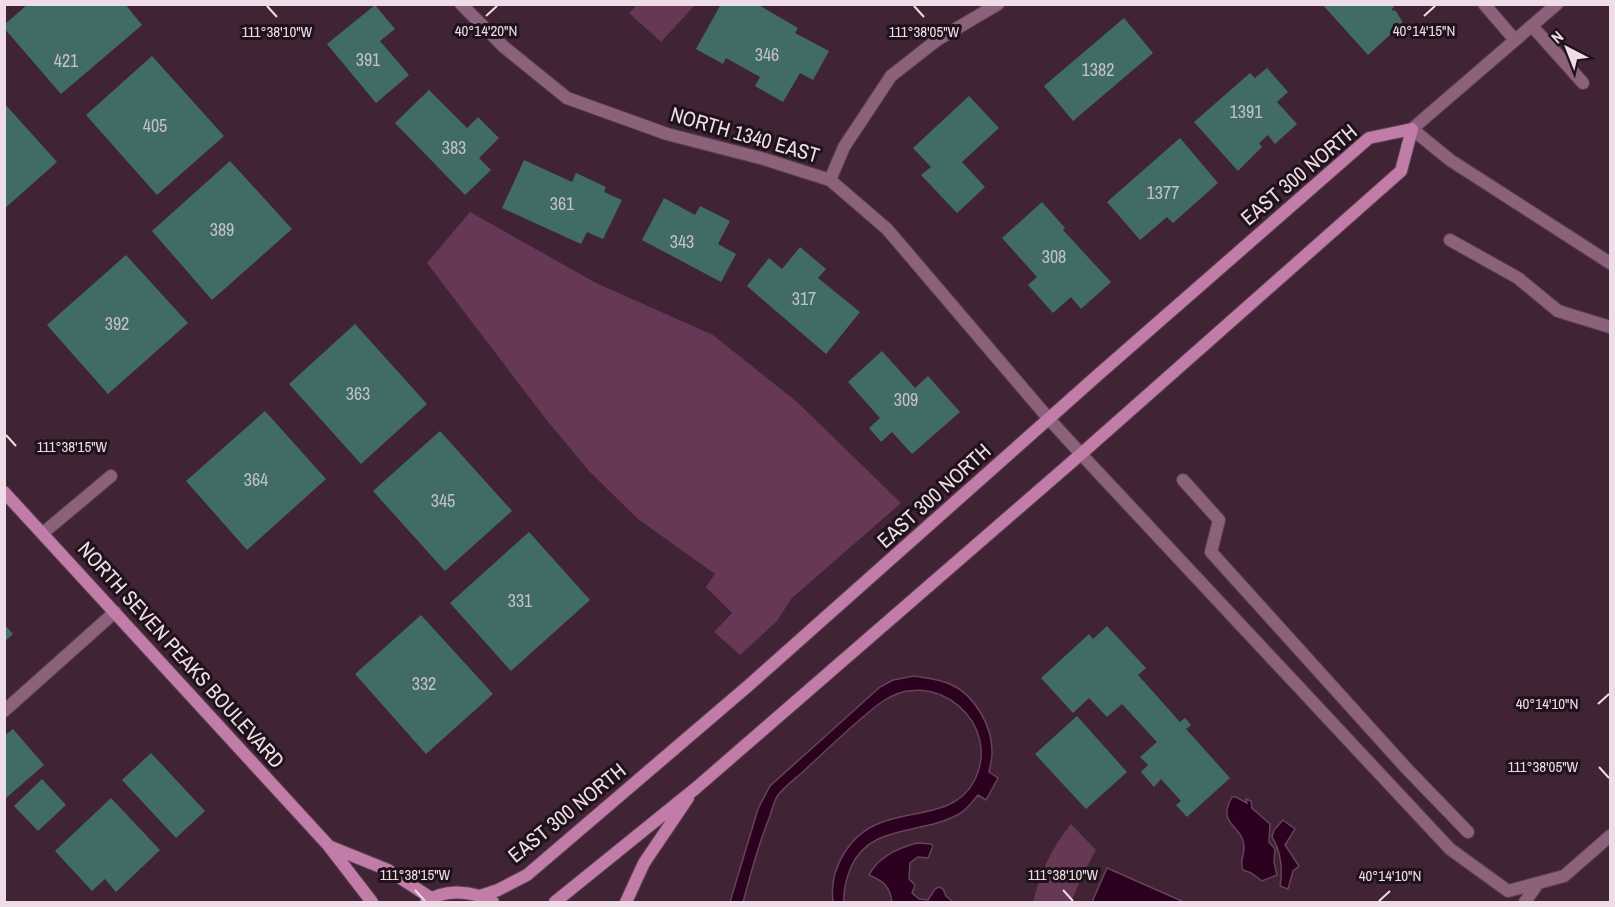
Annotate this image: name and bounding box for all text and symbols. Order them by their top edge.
north arrow [1537,18,1597,78]
text: 40°14'20"N [455,20,517,41]
text: 40°14'15"N [1393,20,1455,41]
text: 111°38'10"W [242,21,313,42]
text: 111°38'05"W [889,21,960,42]
text: N [1546,26,1568,48]
house number: 346 [755,42,779,67]
house number: 391 [356,47,381,72]
house number: 421 [54,48,79,73]
house number: 1382 [1082,57,1114,82]
street label: NORTH 1340 EAST [667,99,824,170]
house number: 1391 [1230,99,1263,124]
house number: 405 [143,113,167,138]
street label: EAST 300 NORTH [1234,117,1363,232]
house number: 383 [442,135,466,160]
house number: 1377 [1147,180,1179,205]
house number: 361 [550,191,575,216]
house number: 389 [210,217,234,242]
house number: 343 [670,229,694,254]
house number: 308 [1042,244,1066,269]
house number: 317 [792,286,816,311]
house number: 392 [105,311,129,336]
house number: 363 [346,381,370,406]
house number: 309 [894,387,918,412]
text: 111°38'15"W [37,436,108,457]
street label: EAST 300 NORTH [870,437,997,555]
house number: 364 [244,467,268,492]
house number: 345 [431,488,455,513]
street label: NORTH SEVEN PEAKS BOULEVARD [72,535,291,774]
house number: 331 [508,588,533,613]
house number: 332 [412,671,436,696]
text: 40°14'10"N [1516,693,1578,714]
street label: EAST 300 NORTH [502,756,632,869]
text: 111°38'05"W [1508,756,1579,777]
text: 111°38'15"W [380,864,451,885]
text: 111°38'10"W [1028,864,1099,885]
text: 40°14'10"N [1359,865,1421,886]

